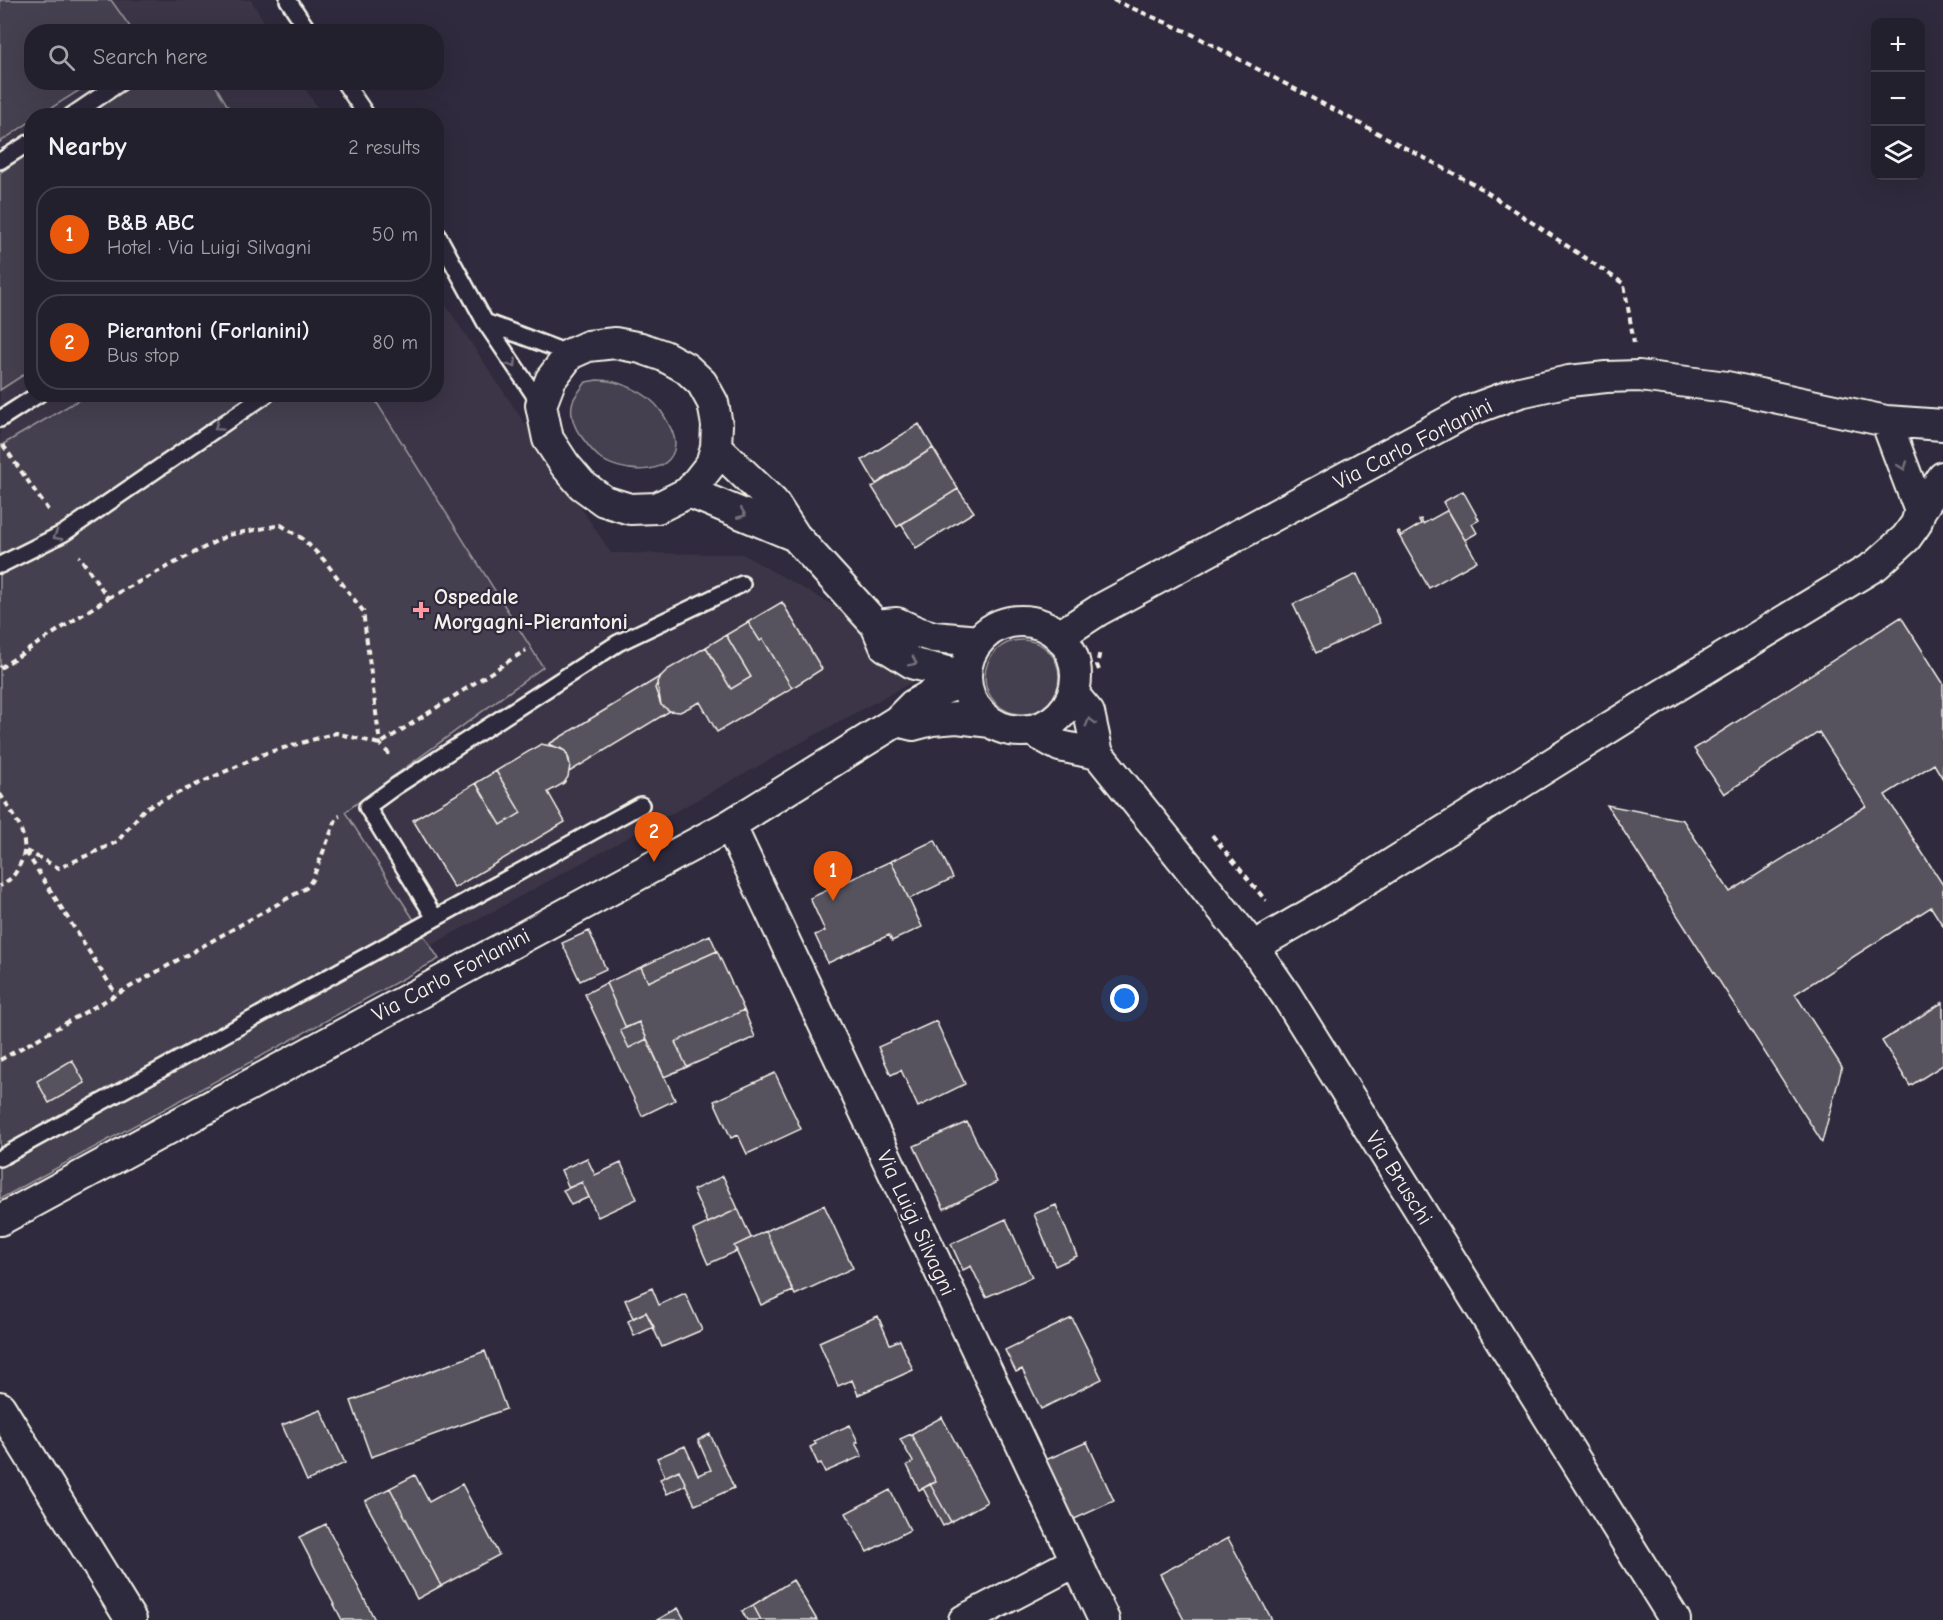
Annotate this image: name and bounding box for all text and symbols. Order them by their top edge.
map controls [1871,18,1925,180]
button: + [1871,18,1925,72]
search box [24,24,444,90]
icon: search [45,41,78,74]
text: Search here [93,44,208,70]
button: − [1871,72,1925,126]
button: layers [1871,126,1925,180]
text: Nearby [48,132,127,162]
text: 2 results [348,136,420,159]
text: B&B ABC [107,210,194,236]
text: 1 [66,223,73,246]
text: 50 m [372,223,418,246]
text: Hotel · Via Luigi Silvagni [107,236,311,259]
text: Pierantoni (Forlanini) [107,318,310,344]
text: 2 [65,331,74,354]
text: 80 m [372,331,418,354]
text: Bus stop [107,344,179,367]
one-way arrow [506,357,517,368]
street label: Via Carlo Forlanini [1329,393,1497,495]
one-way arrow [214,420,225,431]
one-way arrow [1895,460,1908,471]
one-way arrow [736,507,747,519]
one-way arrow [52,529,63,541]
place label: Ospedale Morgagni-Pierantoni [434,584,628,635]
marker: Ospedale Morgagni-Pierantoni [412,601,430,619]
one-way arrow [907,654,918,666]
one-way arrow [1085,717,1097,728]
pin: 2 [634,812,674,862]
pin: 1 [814,852,852,901]
street label: Via Carlo Forlanini [368,922,534,1028]
your location [1110,984,1139,1013]
street label: Via Bruschi [1360,1126,1438,1230]
street label: Via Luigi Silvagni [871,1146,961,1300]

